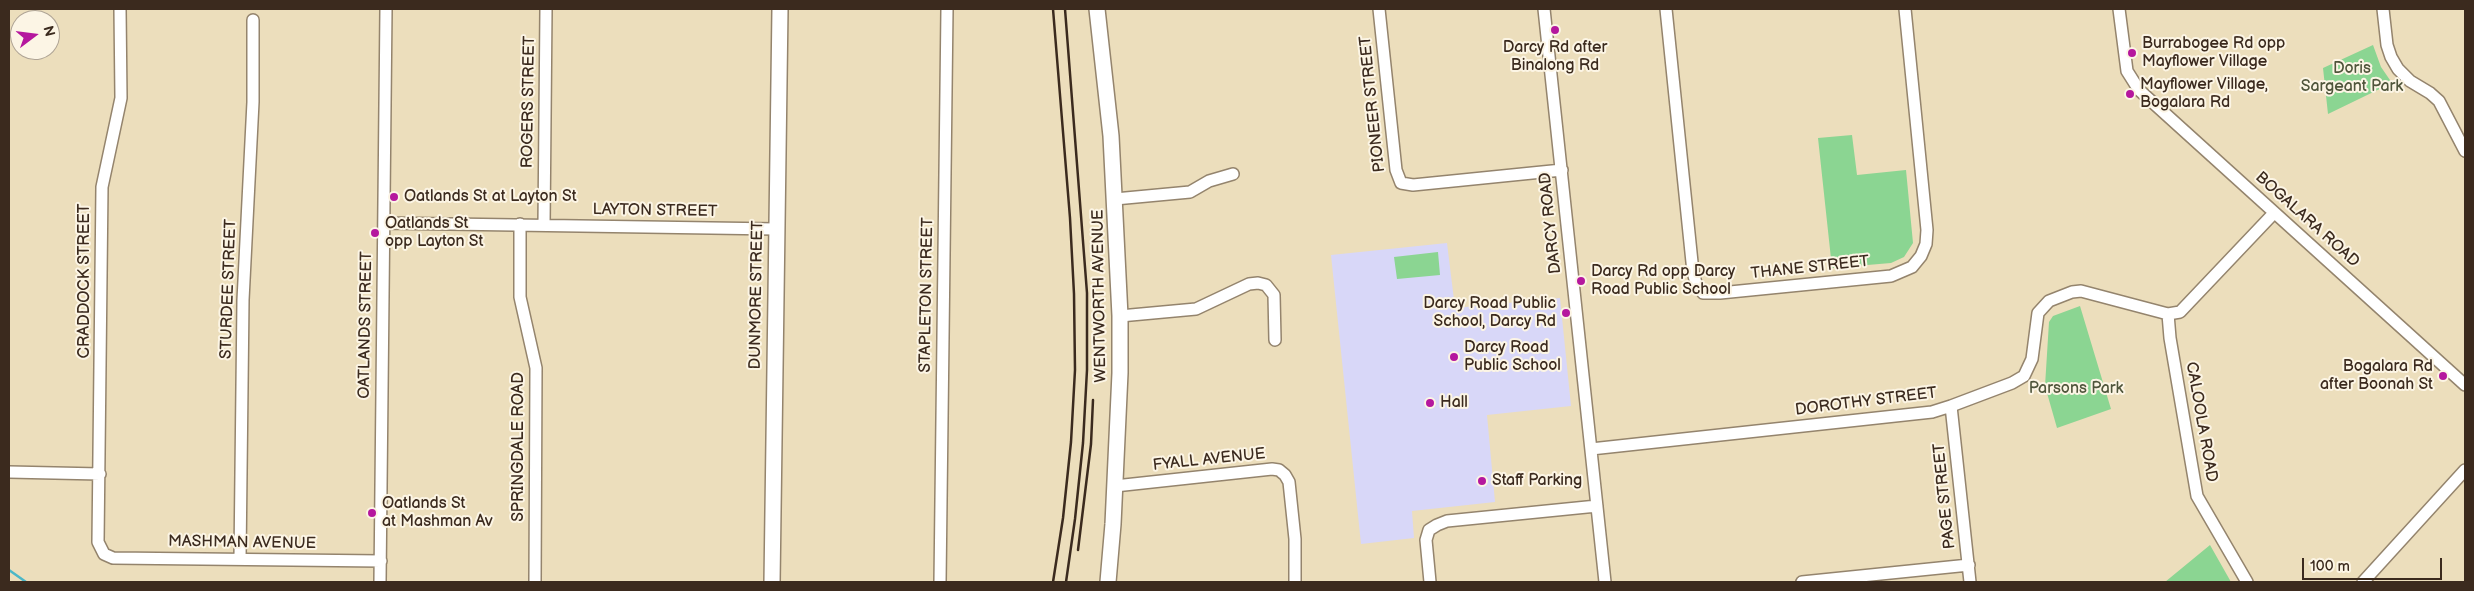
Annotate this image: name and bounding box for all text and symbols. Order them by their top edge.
north arrow [10,10,60,60]
text: N [39,24,59,39]
marker: Darcy Rd after Binalong Rd [1549,24,1561,36]
place label: Burrabogee Rd opp Mayflower Village [2142,34,2285,72]
street label: PIONEER STREET [1356,35,1390,173]
street label: ROGERS STREET [518,36,540,168]
place label: Darcy Rd after Binalong Rd [1503,38,1607,76]
marker: Burrabogee Rd opp Mayflower Village [2126,47,2138,59]
park label: Doris Sargeant Park [2301,59,2403,97]
place label: Mayflower Village, Bogalara Rd [2140,75,2268,113]
marker: Mayflower Village, Bogalara Rd [2124,88,2136,100]
street label: BOGALARA ROAD [2251,168,2363,272]
street label: DARCY ROAD [1536,171,1566,275]
place label: Oatlands St at Layton St [404,187,577,207]
marker: Oatlands St at Layton St [388,191,400,203]
street label: LAYTON STREET [592,200,718,222]
street label: CRADDOCK STREET [75,204,95,358]
street label: WENTWORTH AVENUE [1089,209,1111,383]
place label: Oatlands St opp Layton St [385,214,483,252]
street label: STAPLETON STREET [916,217,938,373]
street label: STURDEE STREET [217,219,241,359]
street label: DUNMORE STREET [746,220,768,370]
marker: Oatlands St opp Layton St [369,227,381,239]
street label: OATLANDS STREET [355,251,377,399]
street label: THANE STREET [1750,252,1870,284]
place label: Darcy Rd opp Darcy Road Public School [1591,262,1735,300]
marker: Darcy Rd opp Darcy Road Public School [1575,275,1587,287]
place label: Darcy Road Public School, Darcy Rd [1423,294,1556,332]
marker: Darcy Road Public School, Darcy Rd [1560,307,1572,319]
place label: Darcy Road Public School [1464,338,1561,376]
marker: Darcy Road Public School [1448,351,1460,363]
place label: Bogalara Rd after Boonah St [2320,357,2433,395]
street label: CALOOLA ROAD [2181,360,2221,484]
marker: Bogalara Rd after Boonah St [2437,370,2449,382]
street label: SPRINGDALE ROAD [509,372,529,522]
park label: Parsons Park [2029,379,2123,399]
street label: DOROTHY STREET [1794,384,1938,420]
place label: Hall [1440,393,1468,413]
marker: Hall [1424,397,1436,409]
street label: PAGE STREET [1930,442,1960,550]
street label: FYALL AVENUE [1152,445,1266,475]
place label: Staff Parking [1492,471,1582,491]
marker: Staff Parking [1476,475,1488,487]
place label: Oatlands St at Mashman Av [382,494,493,532]
marker: Oatlands St at Mashman Av [366,507,378,519]
street label: MASHMAN AVENUE [168,532,316,554]
scale bar [2304,548,2444,580]
text: 100 m [2310,557,2350,576]

